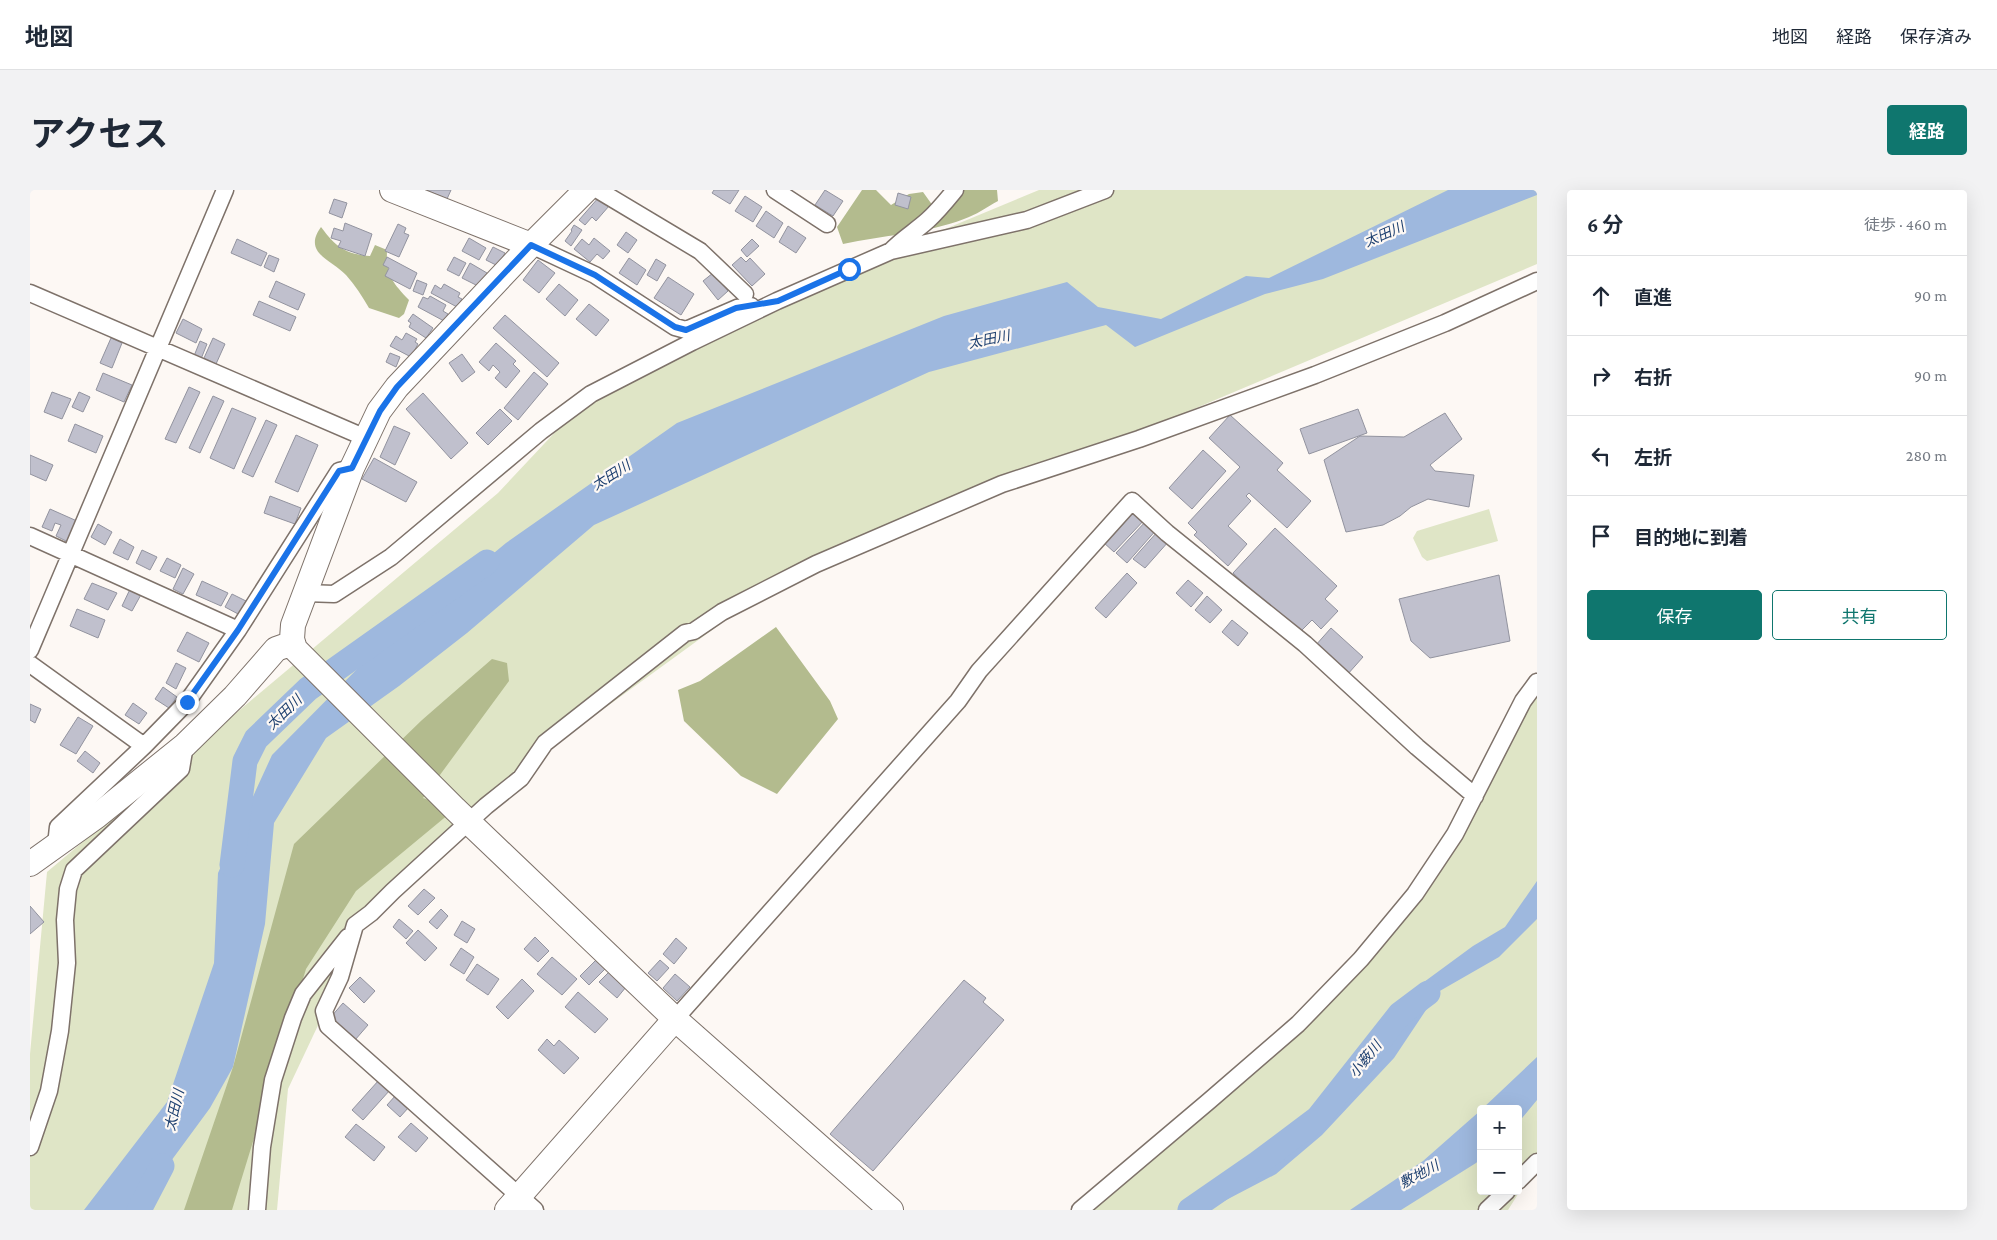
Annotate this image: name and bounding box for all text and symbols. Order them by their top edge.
text: 地図 [25,23,73,50]
text: 地図 [1772,27,1808,47]
text: 経路 [1836,27,1872,47]
text: 保存済み [1900,27,1972,47]
button: 経路 [1887,105,1967,155]
text: アクセス [30,115,168,154]
text: 6 分 [1587,213,1624,237]
text: 徒歩 · 460 m [1864,216,1947,233]
water label: 太田川 [1362,217,1408,250]
route start [838,258,861,281]
icon: ahead [1587,282,1615,310]
text: 直進 [1634,287,1672,308]
text: 90 m [1914,287,1947,304]
water label: 太田川 [967,327,1013,351]
icon: right [1587,362,1615,390]
text: 右折 [1634,367,1672,388]
text: 90 m [1914,367,1947,384]
icon: left [1587,442,1615,470]
text: 左折 [1634,447,1672,468]
text: 280 m [1906,447,1947,464]
water label: 太田川 [589,456,635,493]
icon: arrive [1587,522,1615,550]
text: 目的地に到着 [1634,527,1748,548]
button: 保存 [1587,590,1762,640]
button: 共有 [1772,590,1947,640]
water label: 太田川 [263,690,306,732]
route end [176,691,199,714]
water label: 小薮川 [1346,1036,1386,1080]
water label: 太田川 [161,1086,187,1132]
map controls [1477,1105,1522,1195]
button: + [1477,1105,1522,1150]
button: − [1477,1150,1522,1195]
water label: 敷地川 [1397,1156,1443,1191]

